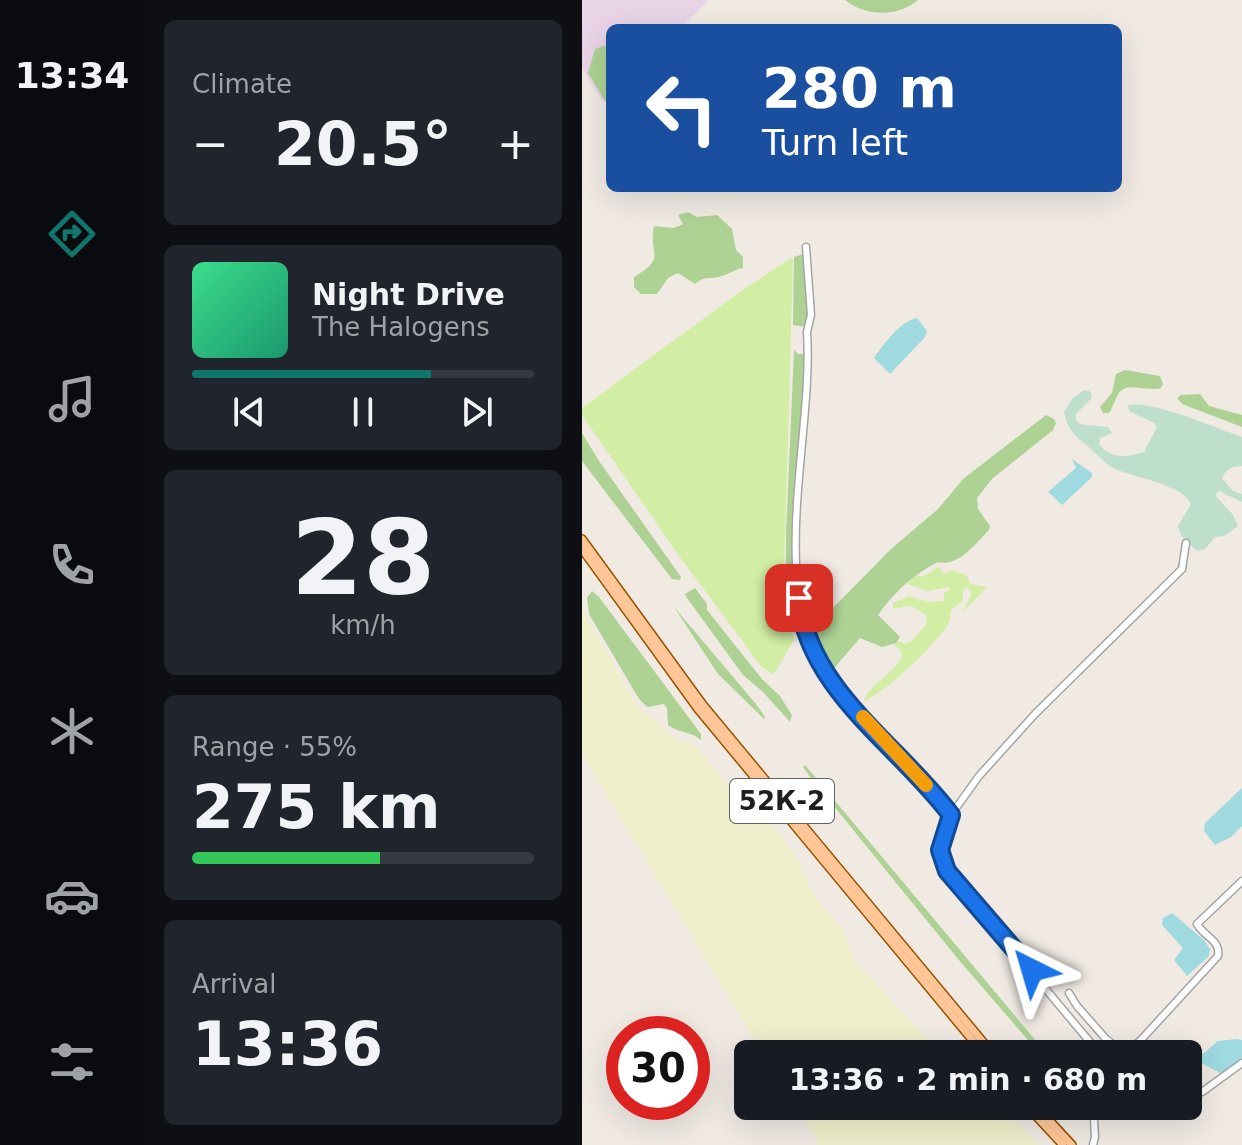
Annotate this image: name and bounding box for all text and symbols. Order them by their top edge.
text: 13:34 [15,55,129,96]
text: 280 m [762,55,957,120]
icon: left [630,56,734,160]
text: Climate [192,69,292,99]
text: 20.5° [274,109,452,179]
text: − [192,118,229,169]
text: + [497,118,534,169]
text: Turn left [762,122,908,163]
icon: directions [44,206,100,262]
text: Night Drive [312,277,505,312]
text: The Halogens [312,312,490,342]
icon: music [44,371,100,427]
icon: previous [227,390,271,434]
icon: pause [341,390,385,434]
icon: next [455,390,499,434]
text: 28 [291,497,435,619]
icon: phone [44,537,100,593]
pin [765,564,833,632]
icon: arrive [777,576,821,620]
text: km/h [330,610,396,640]
icon: climate [44,703,100,759]
text: Range · 55% [192,732,357,762]
text: 275 km [192,772,441,842]
road number: 52К-2 [730,779,834,823]
icon: car [44,868,100,924]
position arrow [990,928,1074,1012]
text: Arrival [192,969,276,999]
text: 13:36 [192,1009,383,1079]
speed limit sign: 30 [606,1016,710,1120]
icon: filters [44,1034,100,1090]
text: 13:36 · 2 min · 680 m [789,1062,1147,1097]

